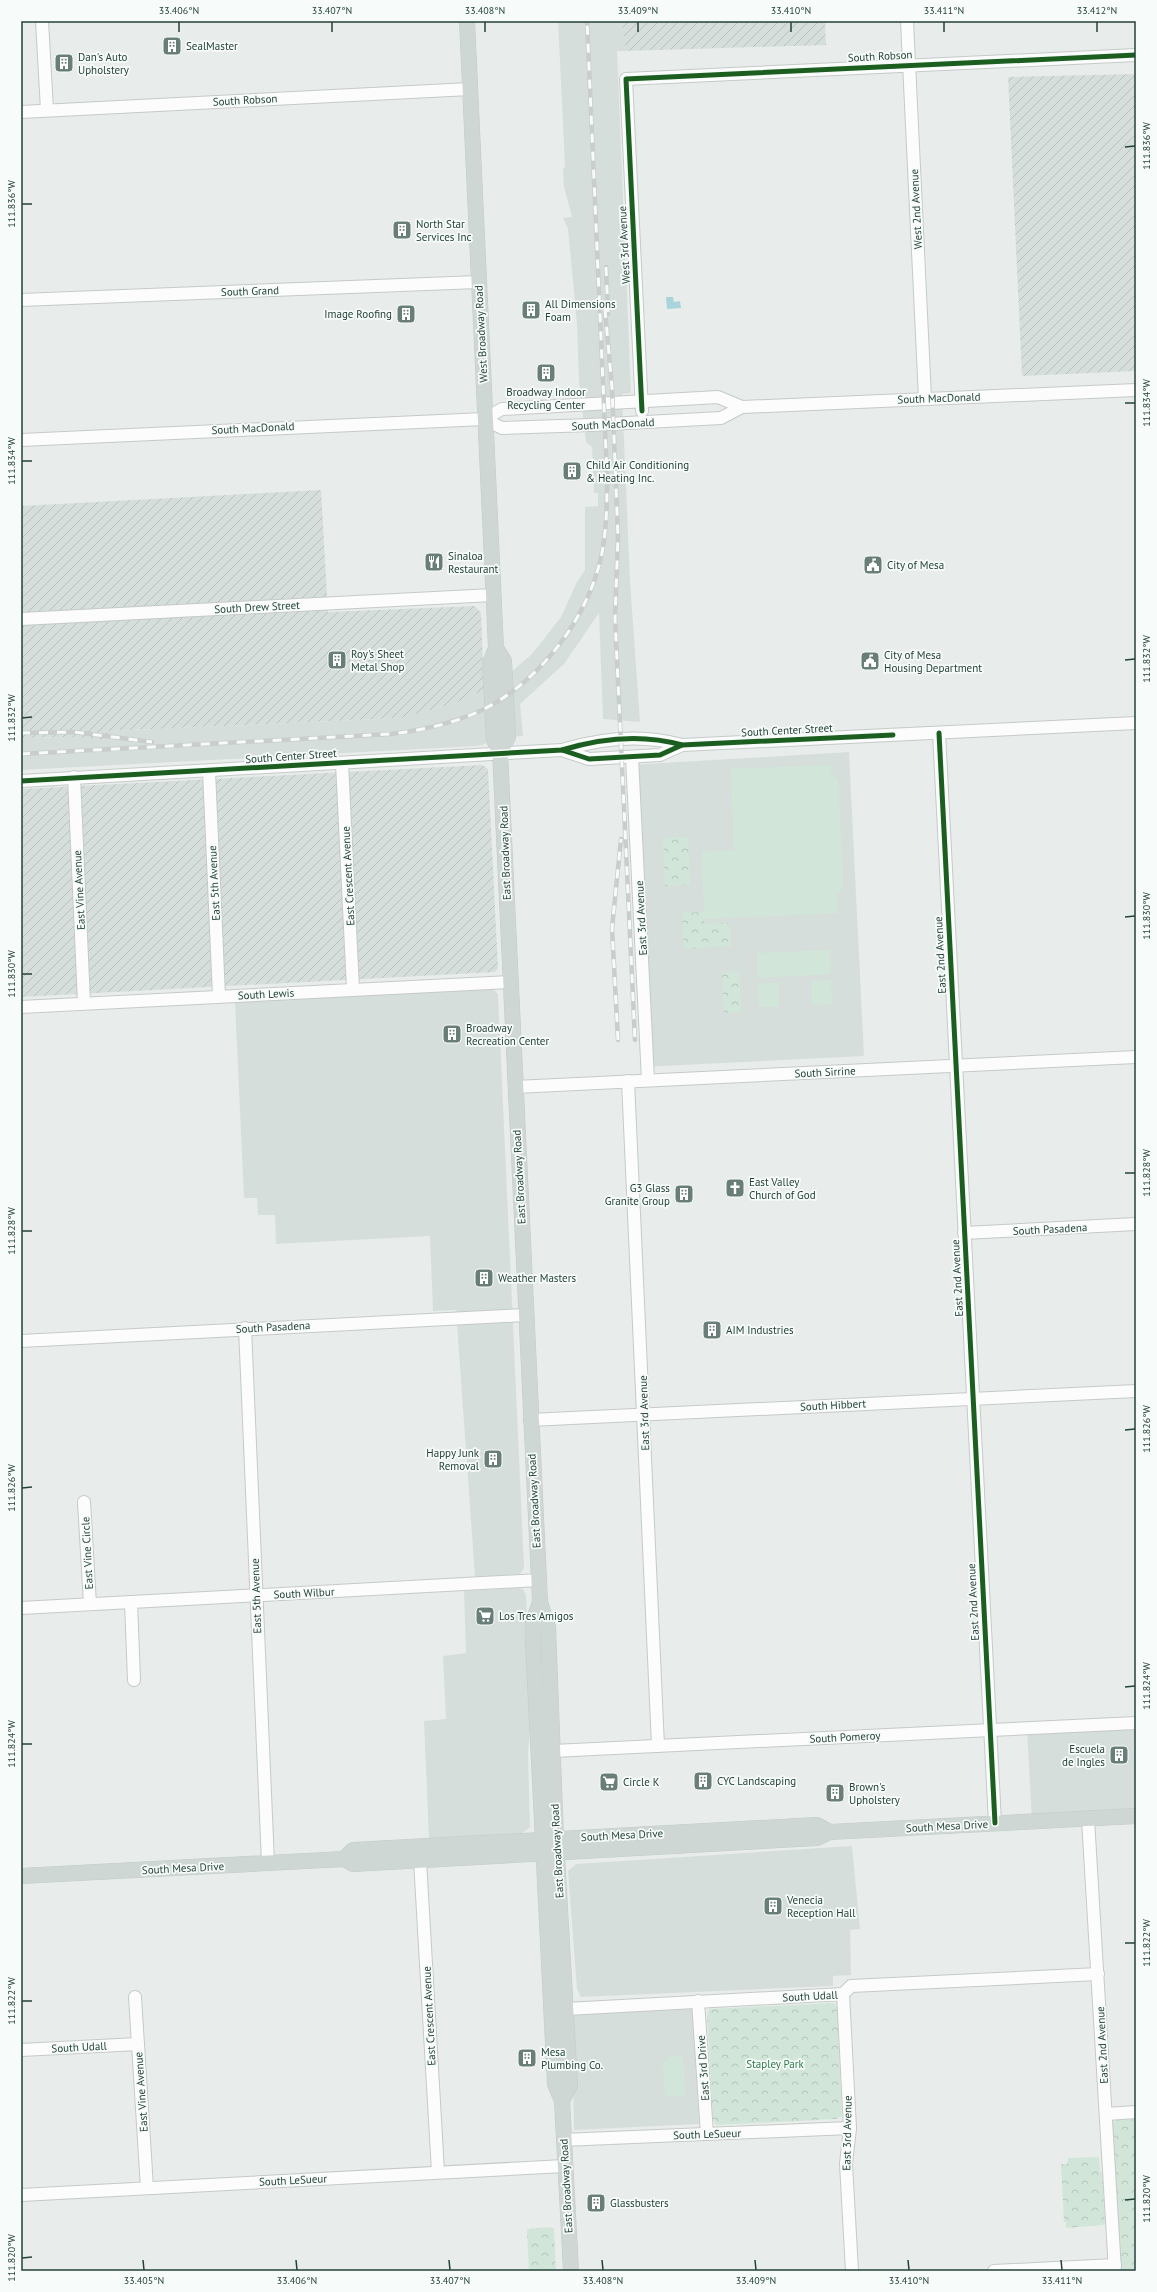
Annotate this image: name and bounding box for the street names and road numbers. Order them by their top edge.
street label: South Robson [847,47,913,65]
street label: South Robson [212,91,278,109]
street label: West 2nd Avenue [907,168,925,250]
street label: West 3rd Avenue [615,205,633,284]
street label: South Grand [221,283,279,299]
street label: West Broadway Road [471,285,491,383]
street label: South MacDonald [897,390,981,406]
street label: South MacDonald [571,415,655,433]
street label: South MacDonald [211,419,295,437]
street label: South Drew Street [214,598,300,616]
street label: South Center Street [741,721,833,739]
street label: South Center Street [245,746,338,766]
street label: East Broadway Road [496,805,514,901]
street label: East Crescent Avenue [338,825,358,926]
street label: East 5th Avenue [205,845,223,921]
street label: East Vine Avenue [70,849,88,930]
street label: East 3rd Avenue [632,880,650,956]
street label: East 2nd Avenue [931,916,949,994]
street label: South Lewis [237,986,295,1002]
street label: South Sirrine [794,1063,856,1081]
street label: East Broadway Road [510,1129,528,1225]
street label: South Pasadena [1012,1220,1088,1238]
street label: East 2nd Avenue [948,1239,966,1317]
street label: South Pasadena [235,1318,311,1336]
street label: East 3rd Avenue [636,1375,652,1451]
street label: South Hibbert [800,1396,867,1414]
street label: East Broadway Road [525,1453,543,1549]
street label: East Vine Circle [78,1516,96,1590]
street label: East 5th Avenue [248,1558,264,1634]
street label: East 2nd Avenue [964,1563,982,1641]
street label: South Wilbur [273,1584,335,1602]
street label: South Pomeroy [809,1728,882,1746]
street label: East Broadway Road [548,1803,566,1899]
street label: South Mesa Drive [906,1817,989,1835]
street label: South Mesa Drive [581,1826,664,1844]
street label: South Mesa Drive [142,1859,225,1877]
street label: East Crescent Avenue [419,1965,439,2066]
street label: South Udall [782,1988,839,2004]
street label: East 2nd Avenue [1093,2006,1111,2084]
street label: East 3rd Drive [694,2034,712,2101]
street label: South Udall [51,2039,108,2055]
street label: East Vine Avenue [131,2051,151,2132]
street label: East 3rd Avenue [839,2095,855,2171]
street label: South LeSueur [673,2126,741,2142]
street label: East Broadway Road [557,2138,575,2234]
street label: South LeSueur [259,2171,328,2189]

